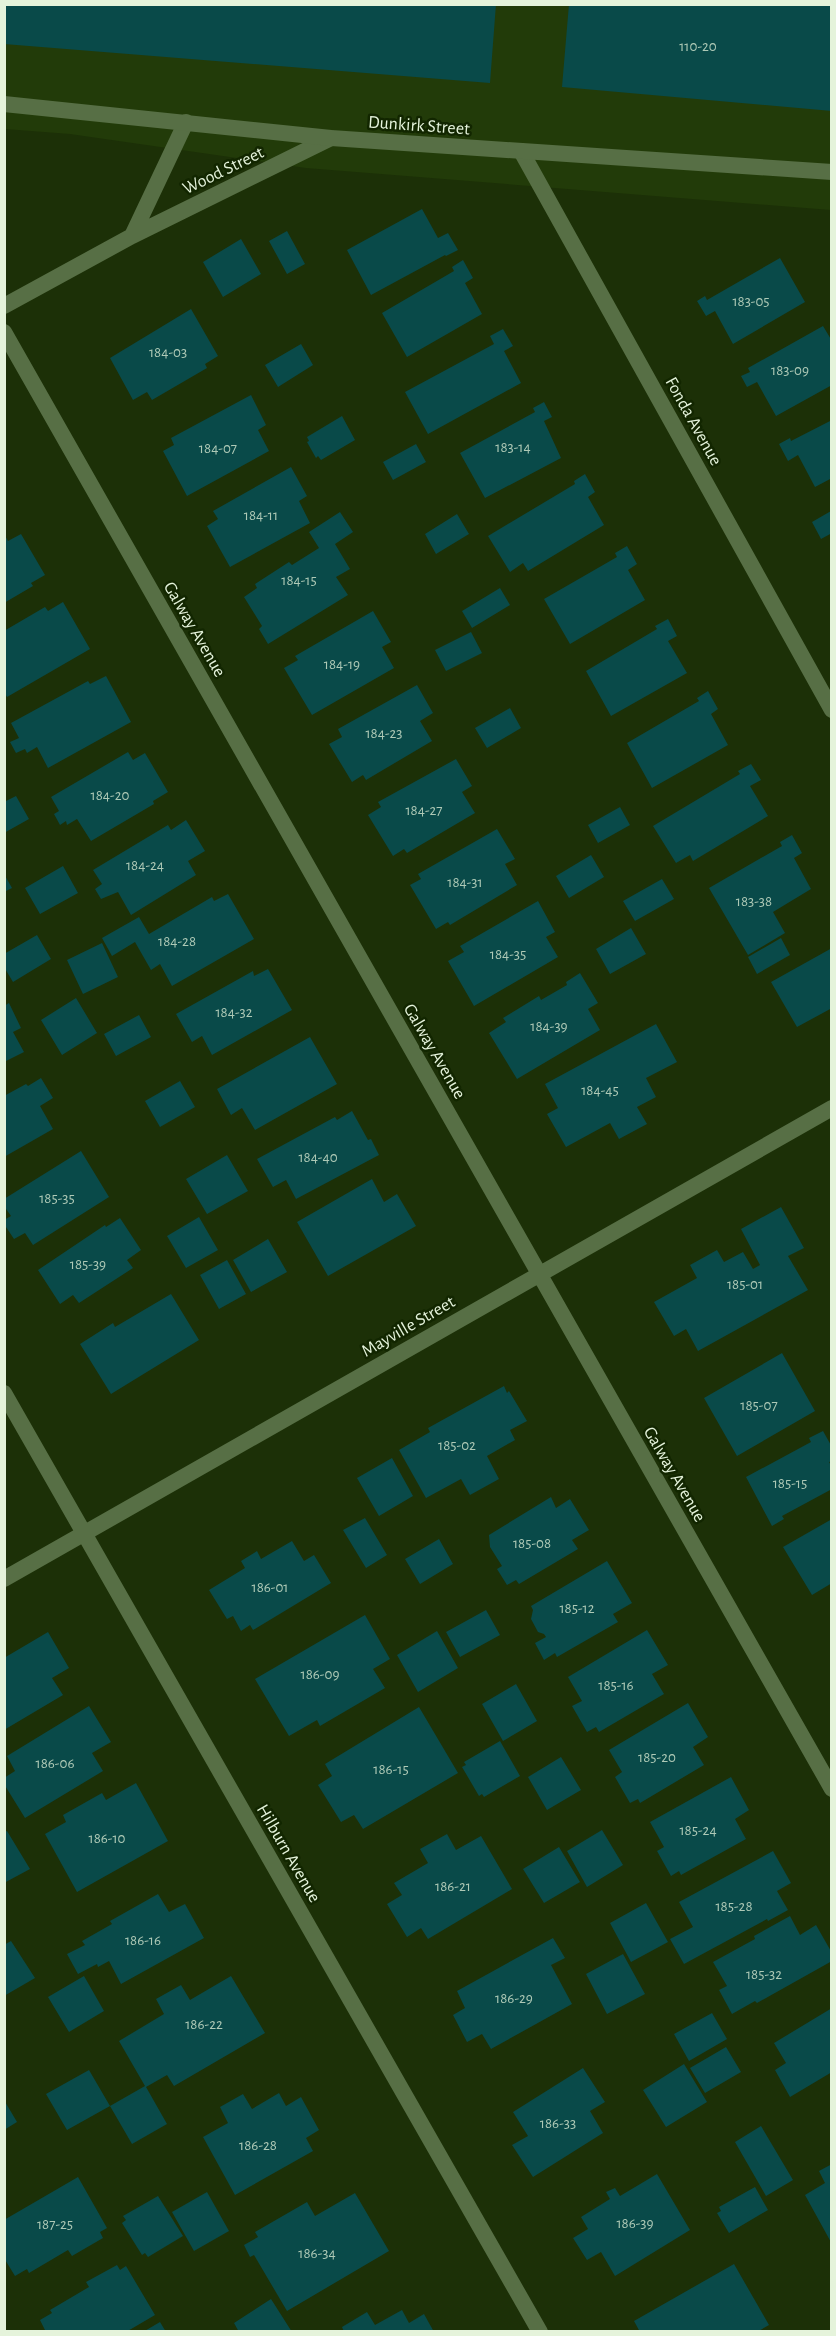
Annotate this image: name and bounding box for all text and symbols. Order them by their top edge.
house number: 110-20 [679,39,717,54]
street label: Dunkirk Street [367,113,471,139]
street label: Wood Street [180,143,267,198]
house number: 183-05 [732,294,770,309]
house number: 184-03 [149,345,187,360]
house number: 183-09 [771,363,809,378]
street label: Fonda Avenue [661,374,725,469]
house number: 183-14 [495,440,531,455]
house number: 184-07 [199,441,237,456]
house number: 184-11 [244,508,278,523]
house number: 184-15 [281,573,317,588]
street label: Galway Avenue [160,579,229,680]
house number: 184-19 [324,657,360,672]
house number: 184-23 [365,726,403,741]
house number: 184-20 [91,788,129,803]
house number: 184-27 [405,803,443,818]
house number: 184-24 [126,858,164,873]
house number: 184-31 [447,875,483,890]
house number: 183-38 [736,894,772,909]
house number: 184-28 [158,934,196,949]
house number: 184-35 [490,947,526,962]
street label: Galway Avenue [400,1001,469,1102]
house number: 184-32 [215,1005,253,1020]
house number: 184-39 [530,1019,568,1034]
house number: 184-45 [581,1083,619,1098]
house number: 184-40 [298,1150,338,1165]
house number: 185-35 [39,1191,75,1206]
house number: 185-39 [70,1257,106,1272]
house number: 185-01 [727,1277,763,1292]
street label: Mayville Street [359,1293,458,1361]
house number: 185-07 [740,1398,778,1413]
street label: Galway Avenue [640,1424,709,1525]
house number: 185-02 [438,1438,476,1453]
house number: 185-15 [773,1476,807,1491]
house number: 185-08 [513,1536,551,1551]
house number: 186-01 [251,1580,289,1595]
house number: 185-12 [559,1601,595,1616]
house number: 186-09 [301,1667,339,1682]
house number: 185-16 [598,1678,634,1693]
house number: 185-20 [638,1750,676,1765]
house number: 186-06 [36,1756,74,1771]
house number: 186-15 [373,1762,409,1777]
street label: Hilburn Avenue [253,1801,323,1906]
house number: 185-24 [679,1823,717,1838]
house number: 186-10 [88,1831,126,1846]
house number: 186-21 [435,1879,471,1894]
house number: 185-28 [715,1899,753,1914]
house number: 186-16 [125,1933,161,1948]
house number: 185-32 [746,1967,782,1982]
house number: 186-29 [495,1991,533,2006]
house number: 186-22 [185,2017,223,2032]
house number: 186-33 [540,2116,576,2131]
house number: 186-28 [239,2138,277,2153]
house number: 186-39 [616,2216,654,2231]
house number: 187-25 [37,2217,73,2232]
house number: 186-34 [298,2246,336,2261]

